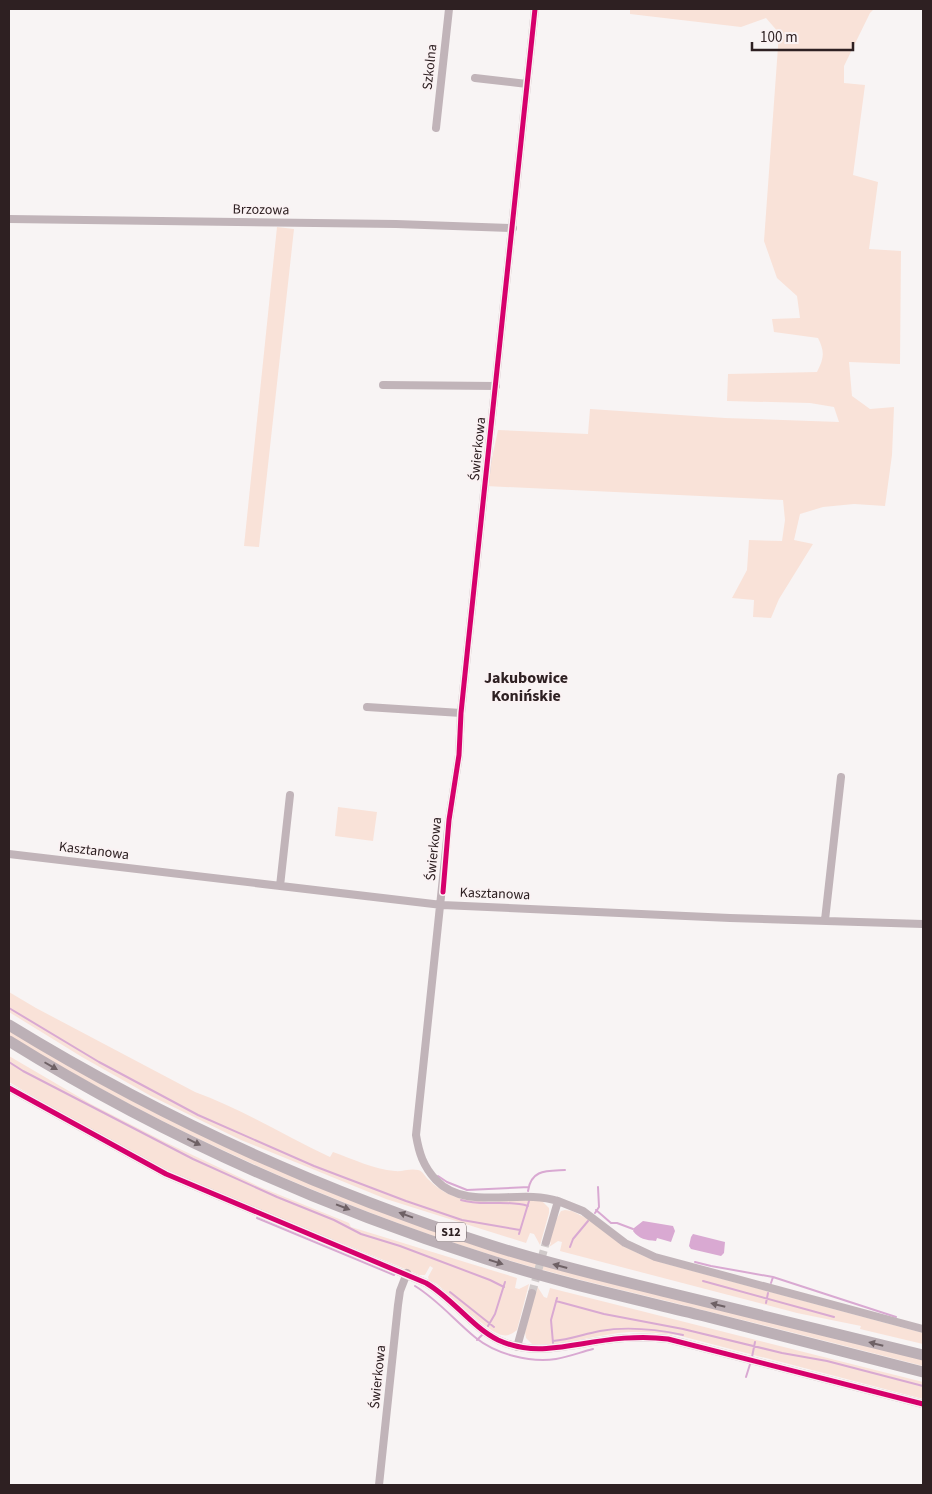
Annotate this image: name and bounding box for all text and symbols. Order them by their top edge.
scale bar [752,20,853,52]
text: 100 m [760,27,798,48]
street label: Szkolna [418,43,442,91]
street label: Brzozowa [232,200,290,220]
street label: Świerkowa [465,416,491,482]
district label: Jakubowice Konińskie [484,667,568,707]
street label: Świerkowa [421,816,447,882]
street label: Kasztanowa [58,837,130,865]
street label: Kasztanowa [459,883,531,905]
one-way arrow [44,1061,57,1070]
one-way arrow [187,1138,201,1146]
one-way arrow [336,1203,351,1211]
one-way arrow [399,1211,413,1219]
road number: S12 [436,1222,466,1242]
one-way arrow [488,1259,503,1267]
one-way arrow [553,1262,568,1270]
one-way arrow [711,1301,726,1309]
one-way arrow [868,1340,883,1348]
street label: Świerkowa [365,1344,391,1410]

